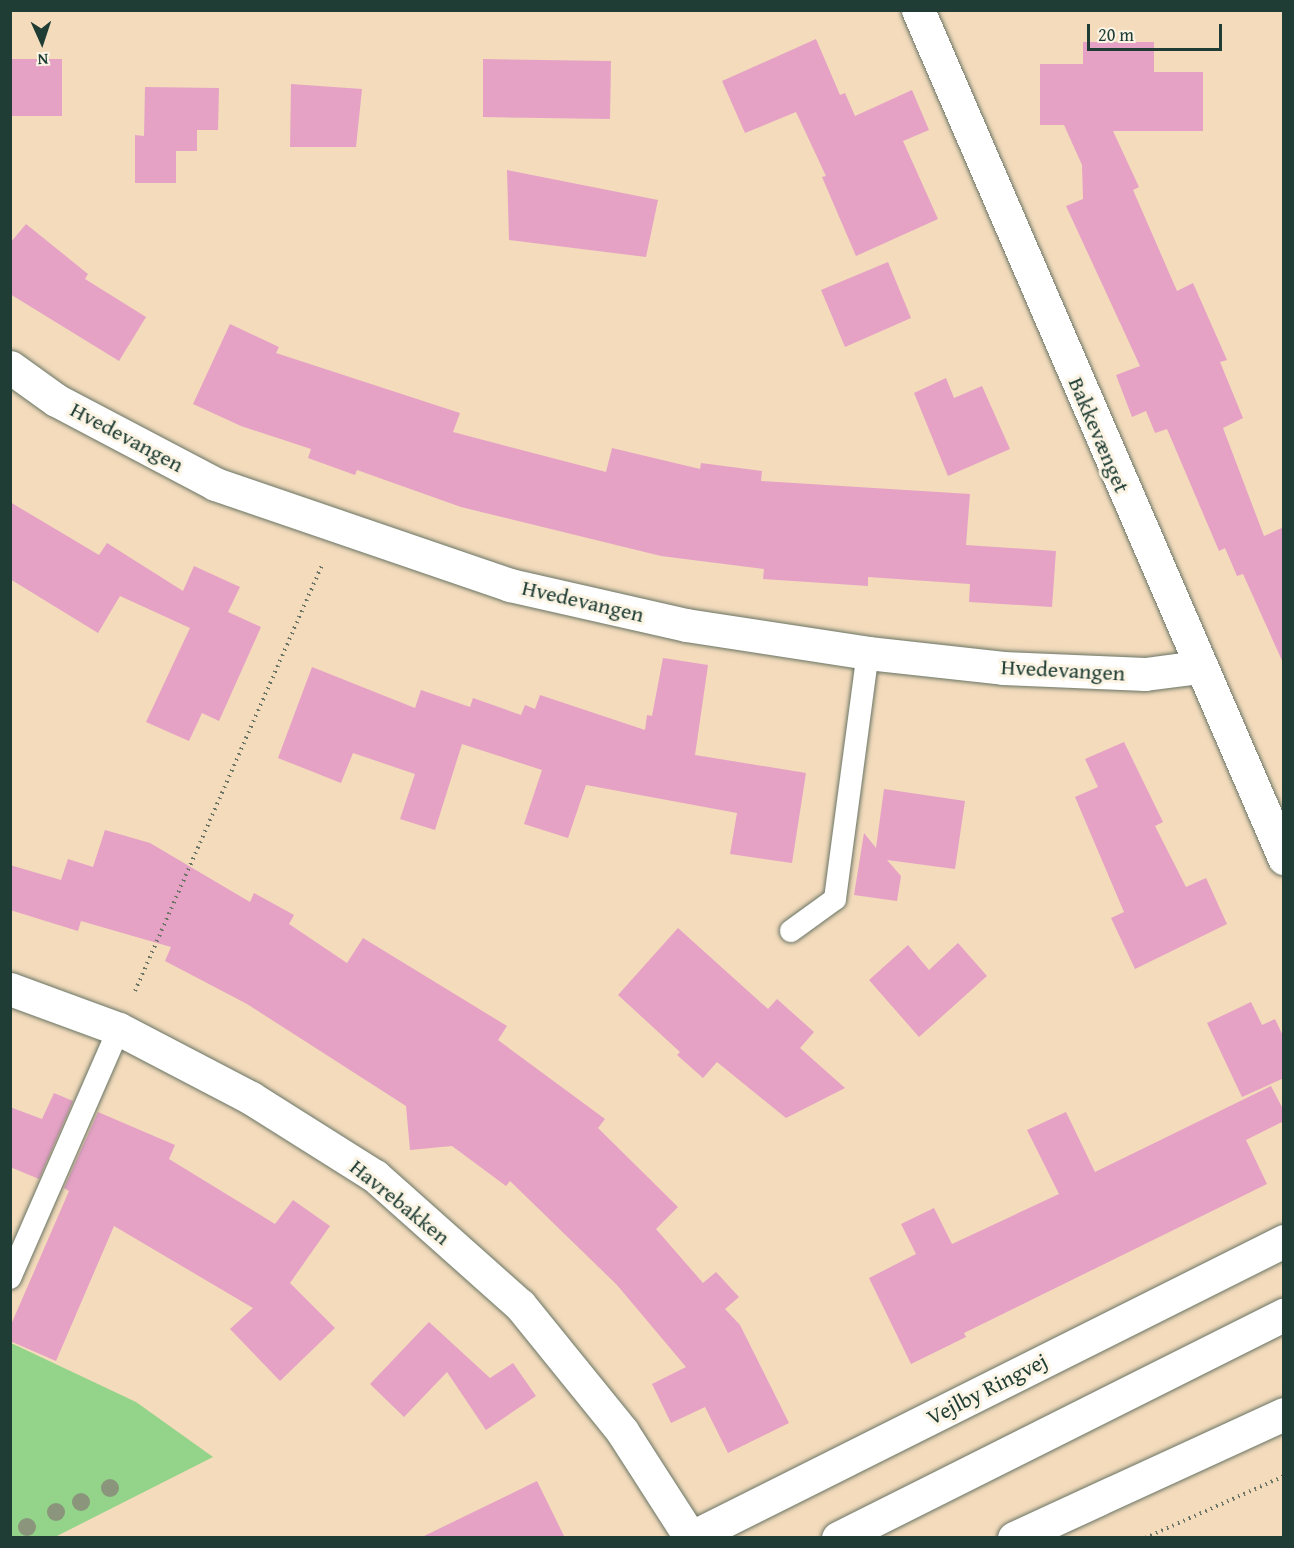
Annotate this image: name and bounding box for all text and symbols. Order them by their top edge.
north arrow [12,12,72,72]
scale bar [1090,12,1225,50]
text: 20 m [1098,21,1134,48]
text: N [37,48,49,72]
street label: Bakkevænget [1063,373,1135,497]
street label: Hvedevangen [66,396,188,478]
street label: Hvedevangen [519,574,647,628]
street label: Hvedevangen [1000,654,1126,686]
street label: Havrebakken [345,1154,455,1250]
street label: Vejlby Ringvej [922,1347,1052,1431]

